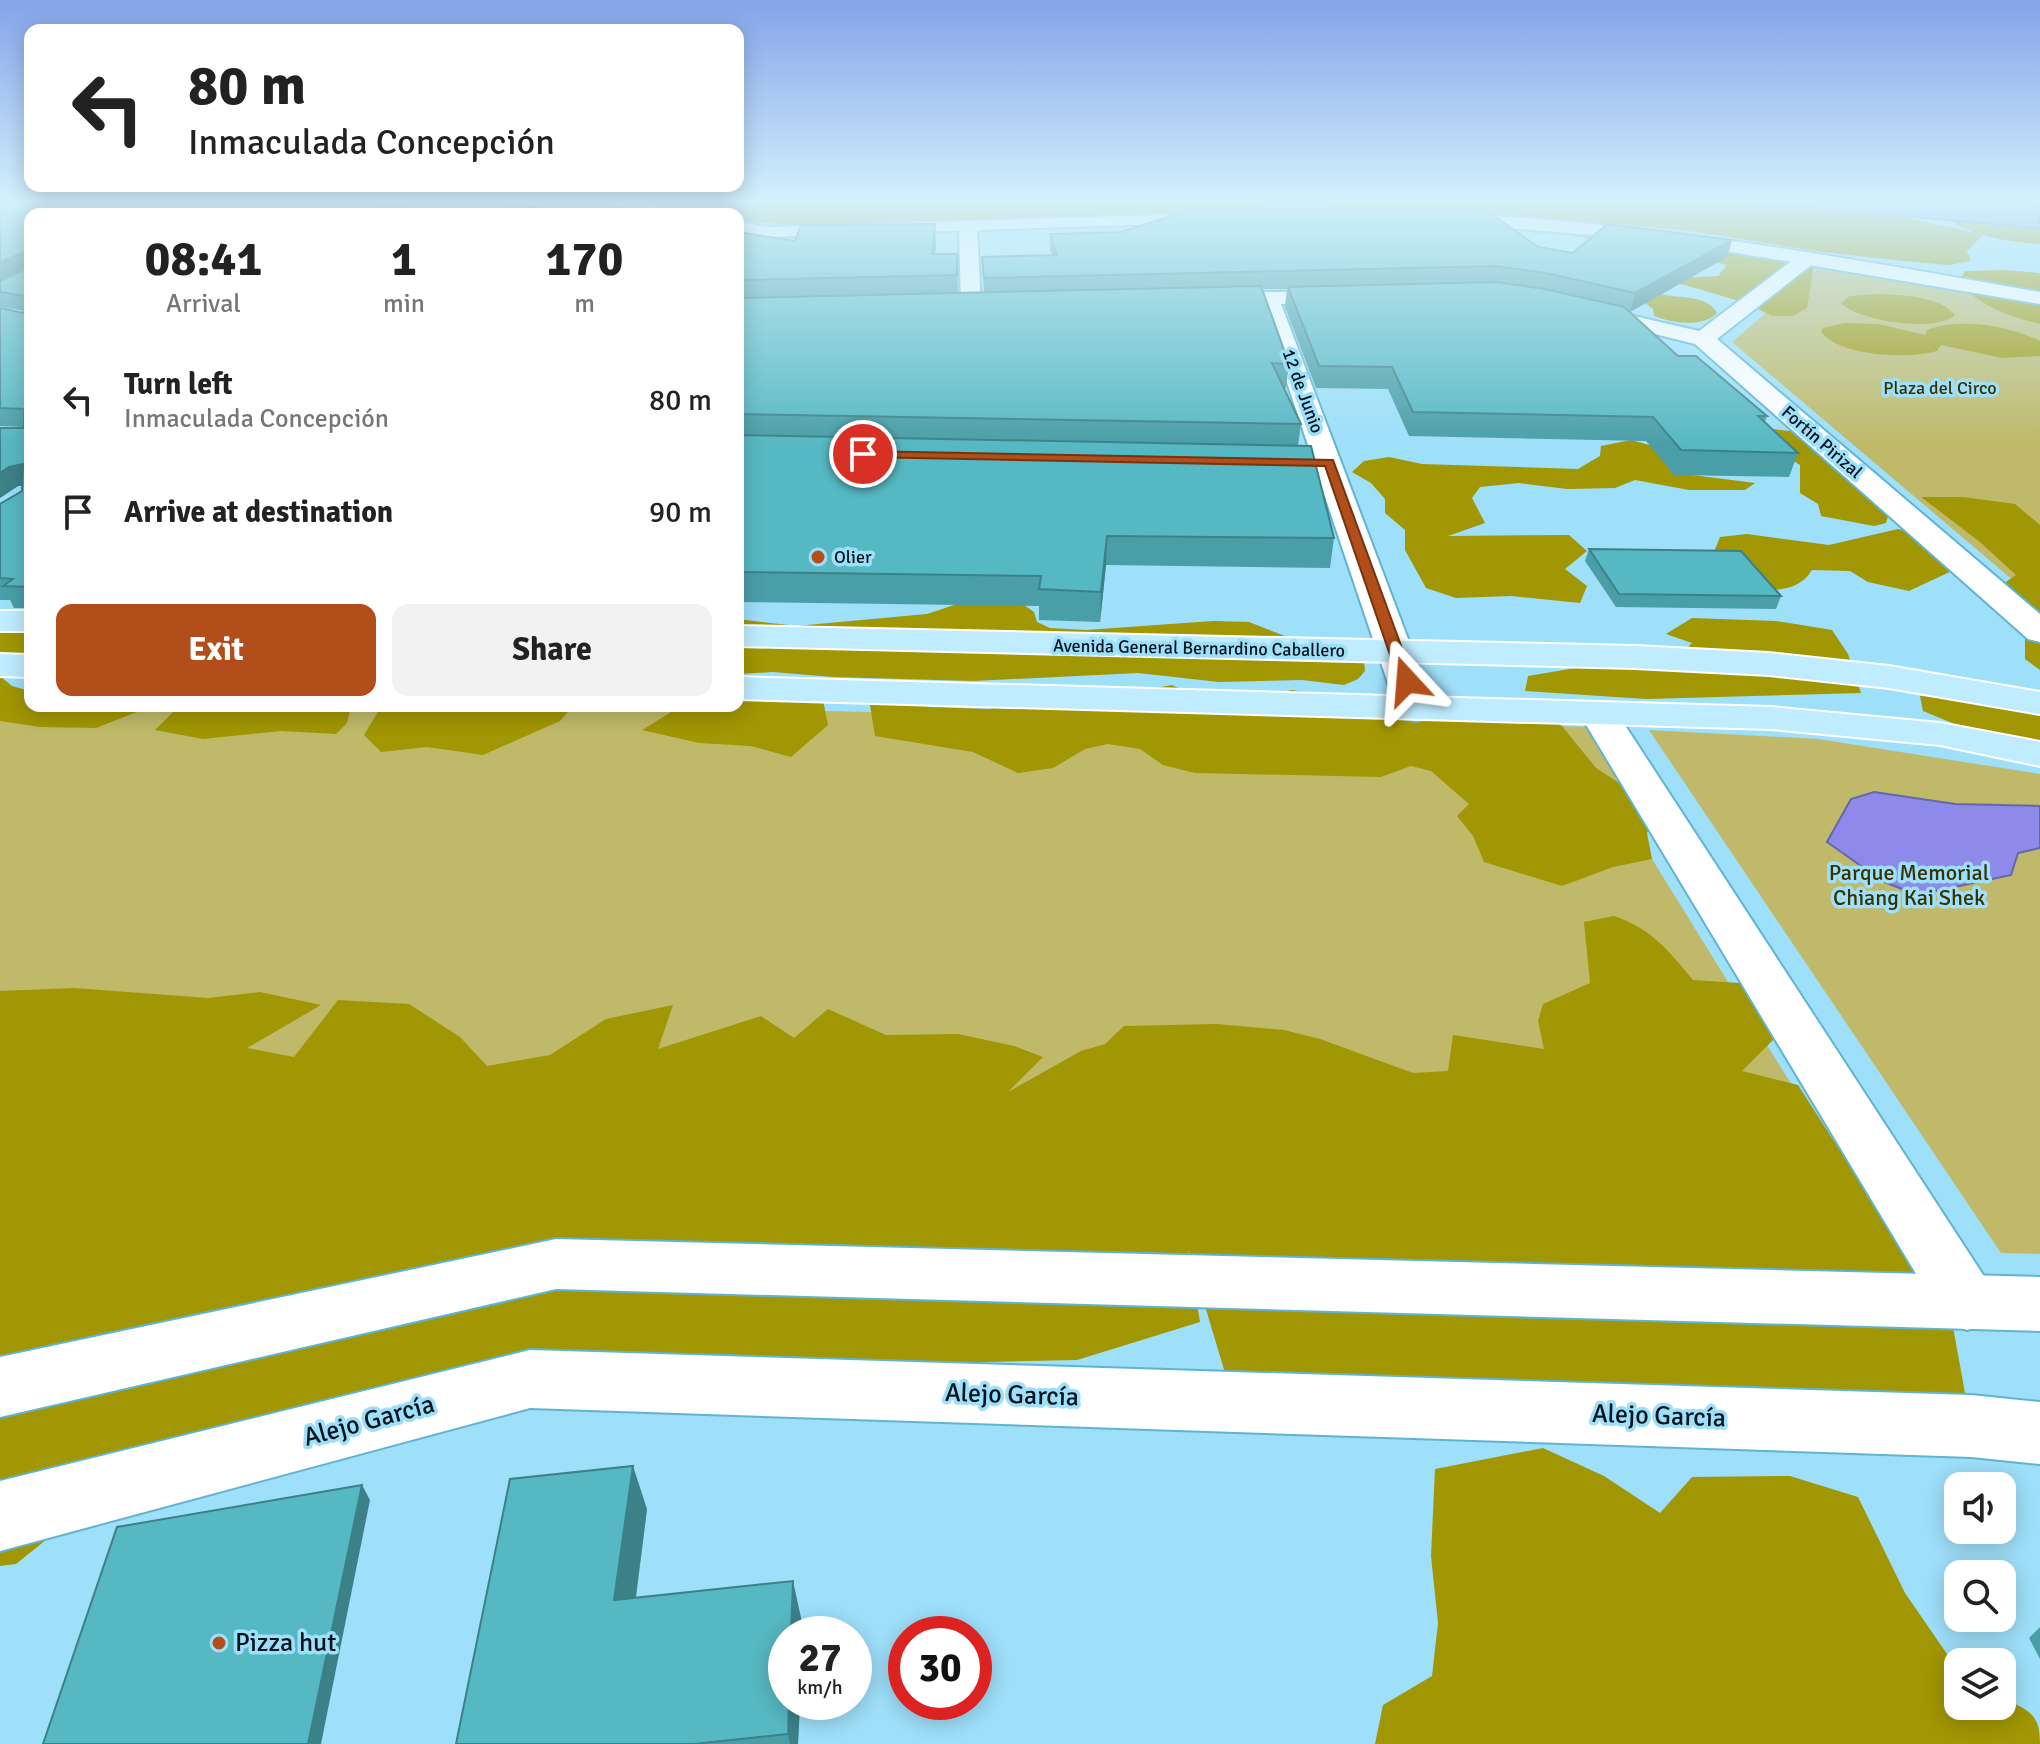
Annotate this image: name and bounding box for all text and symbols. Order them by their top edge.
text: 80 m [188,51,306,120]
icon: left [56,56,160,160]
text: Inmaculada Concepción [188,120,555,165]
text: 08:41 [145,230,262,289]
text: 1 [391,230,417,289]
text: 170 [546,230,623,289]
text: Arrival [166,288,241,320]
text: min [383,288,425,320]
text: m [574,288,595,320]
street label: 12 de Junio [1278,346,1328,436]
text: Turn left [124,366,233,403]
park label: Plaza del Circo [1883,377,1997,399]
icon: left [56,378,100,422]
text: 80 m [649,382,712,419]
street label: Fortín Pirizal [1777,401,1867,483]
text: Inmaculada Concepción [124,403,389,435]
pin [829,420,897,488]
icon: arrive [841,432,885,476]
icon: arrive [56,490,100,534]
text: Arrive at destination [124,494,393,531]
text: 90 m [649,494,712,531]
place label: Olier [834,546,872,568]
marker: Olier [809,548,827,566]
button: Exit [56,604,376,696]
button: Share [392,604,712,696]
street label: Avenida General Bernardino Caballero [1053,634,1345,662]
position arrow [1365,639,1449,723]
park label: Parque Memorial Chiang Kai Shek [1829,859,1989,911]
street label: Alejo García [944,1377,1080,1413]
street label: Alejo García [300,1388,438,1454]
street label: Alejo García [1591,1398,1727,1434]
map controls [1944,1472,2016,1720]
button: sound [1944,1472,2016,1544]
button: search [1944,1560,2016,1632]
speed limit sign: 30 [888,1616,992,1720]
place label: Pizza hut [235,1627,336,1659]
text: 27 [798,1633,842,1683]
marker: Pizza hut [210,1634,228,1652]
button: layers [1944,1648,2016,1720]
text: km/h [797,1675,843,1700]

